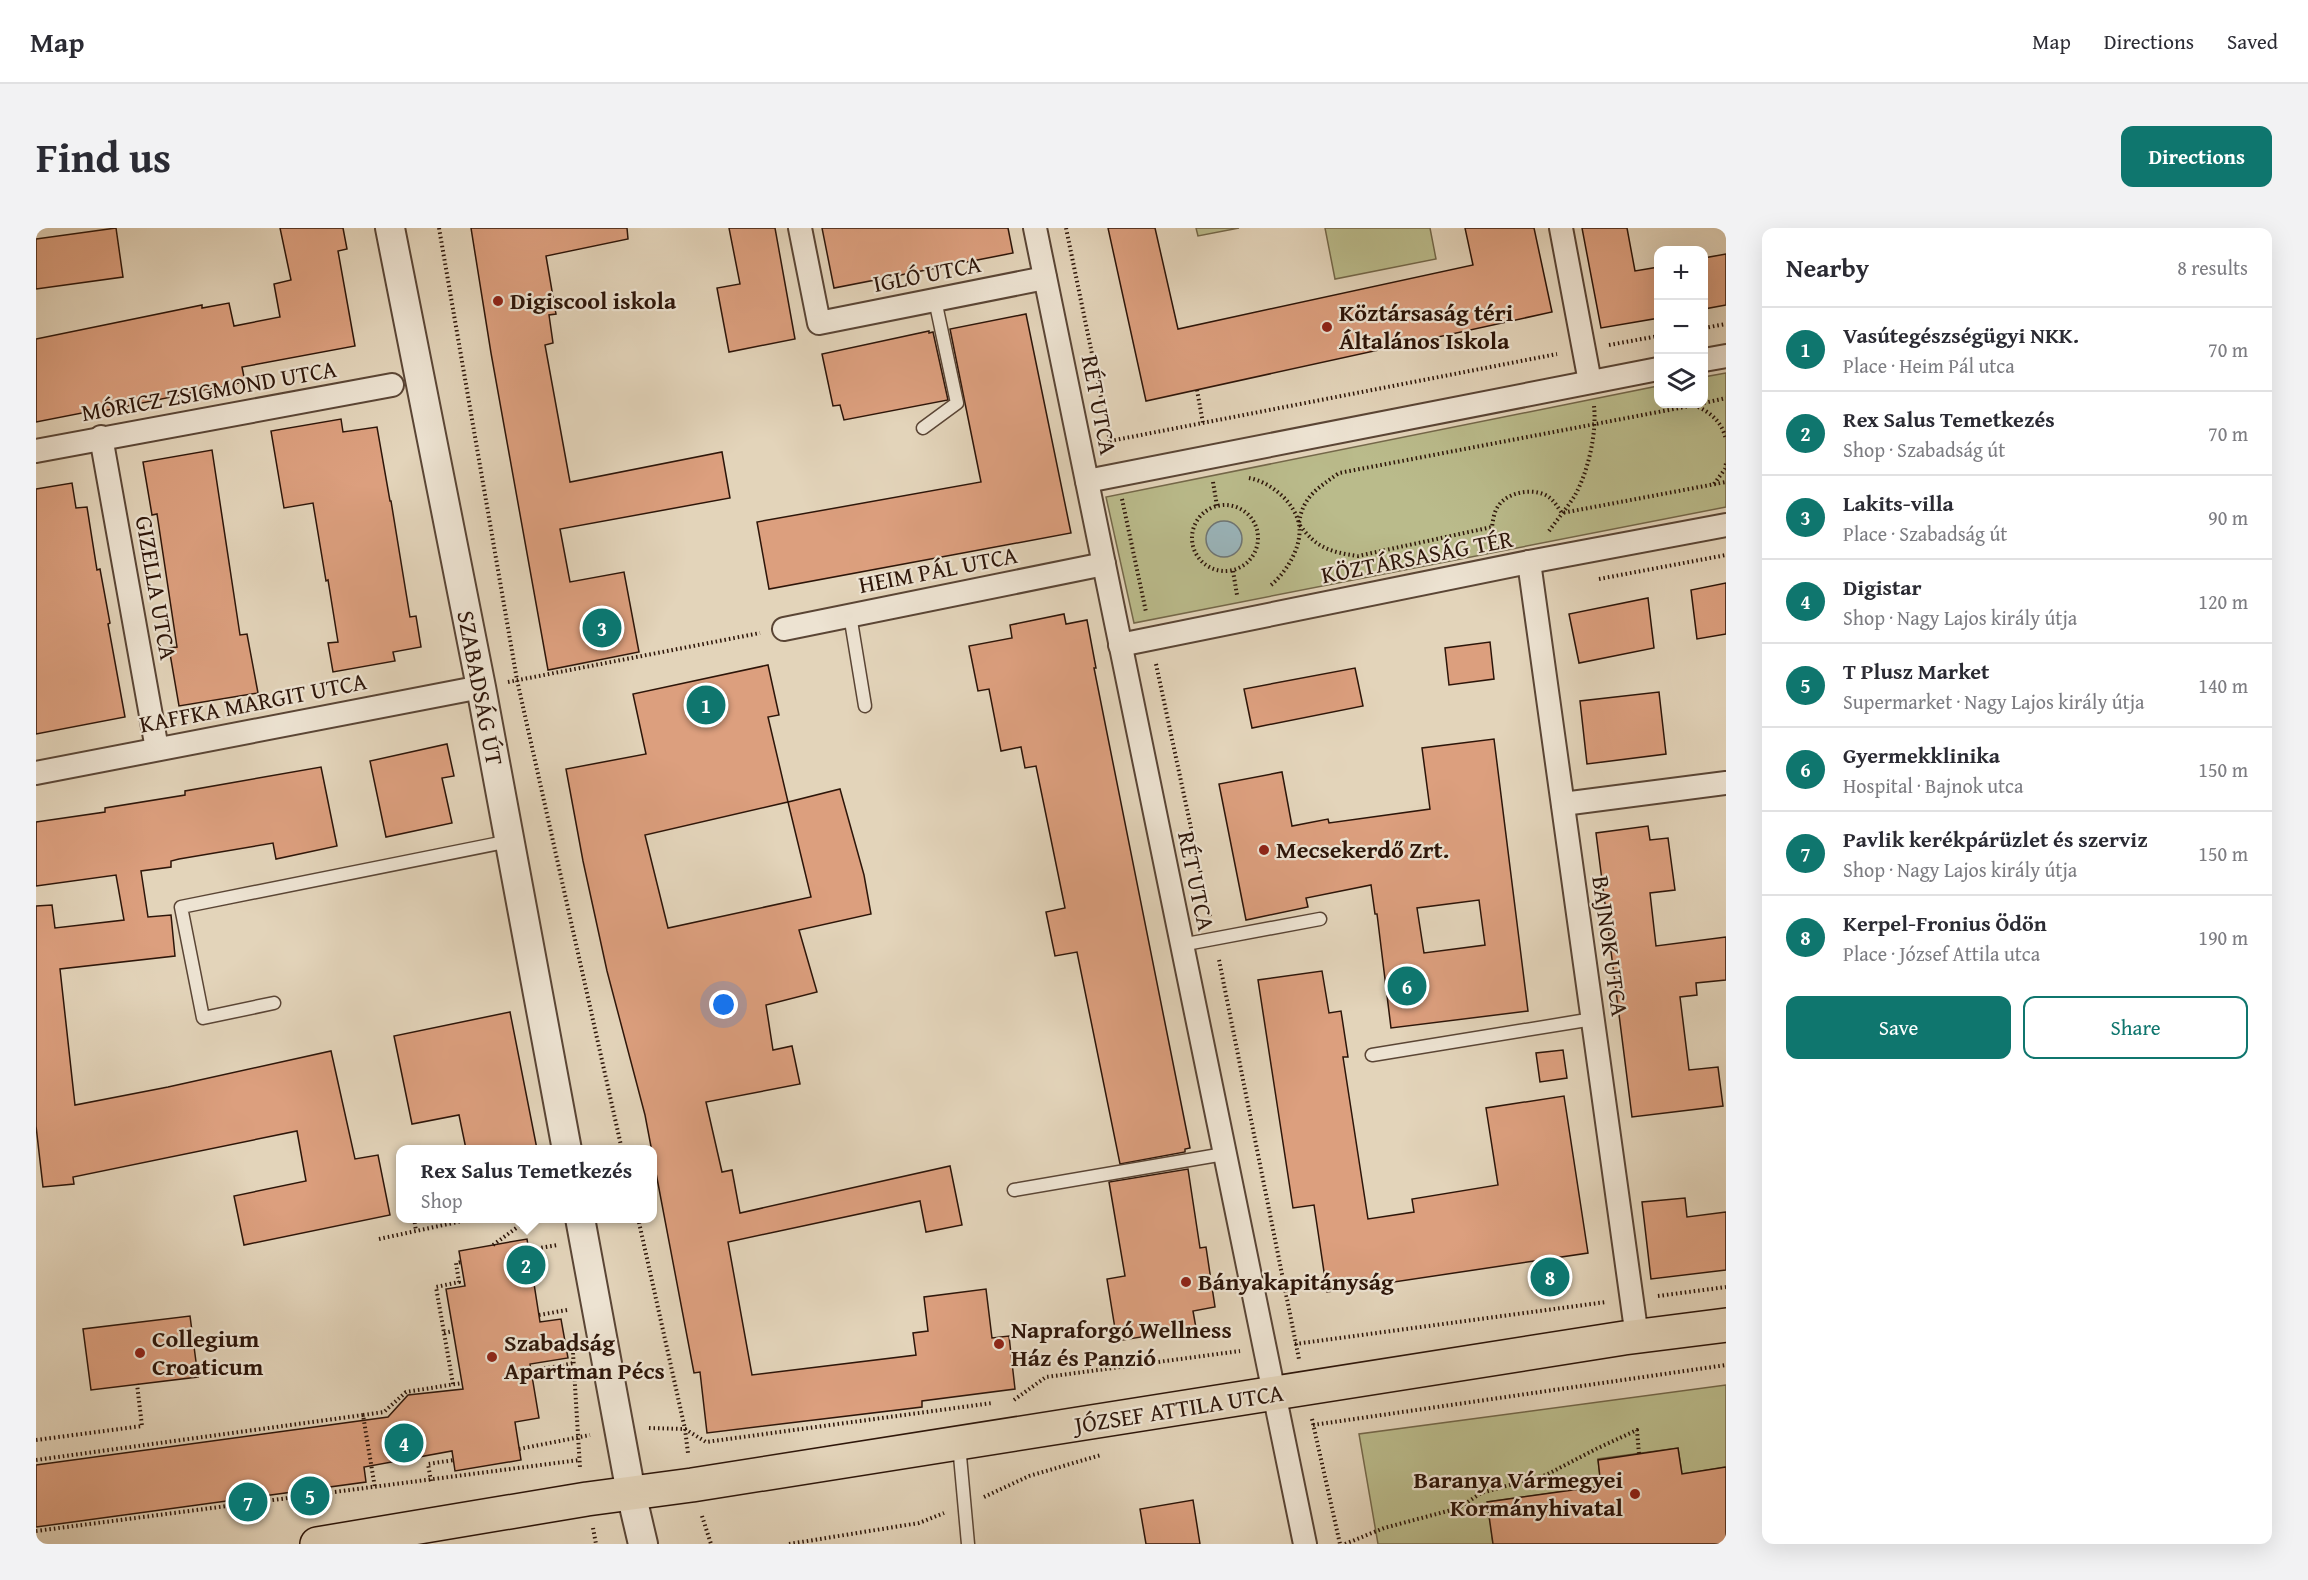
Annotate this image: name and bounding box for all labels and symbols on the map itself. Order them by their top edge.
street label: IGLÓ UTCA [870,246,984,301]
place label: Digiscool iskola [510,283,677,318]
marker: Digiscool iskola [491,294,505,308]
place label: Köztársaság téri Általános Iskola [1339,295,1513,358]
marker: Köztársaság téri Általános Iskola [1320,320,1334,334]
street label: MÓRICZ ZSIGMOND UTCA [79,351,340,430]
street label: RÉT UTCA [1073,352,1126,458]
street label: GIZELLA UTCA [127,513,186,663]
street label: KÖZTÁRSASÁG TÉR [1318,521,1516,592]
street label: HEIM PÁL UTCA [856,537,1021,602]
pin: 3 [582,606,622,650]
street label: SZABADSÁG ÚT [448,608,513,768]
street label: KAFFKA MARGIT UTCA [136,663,370,742]
pin: 1 [686,682,726,728]
street label: RÉT UTCA [1169,828,1224,934]
place label: Mecsekerdő Zrt. [1276,832,1449,867]
marker: Mecsekerdő Zrt. [1257,843,1271,857]
street label: BAJNOK UTCA [1583,873,1638,1019]
pin: 6 [1388,964,1426,1008]
your location [709,990,738,1019]
pin: 2 [506,1242,546,1288]
pin: 8 [1530,1254,1570,1300]
place label: Bányakapitányság [1198,1264,1394,1299]
marker: Bányakapitányság [1179,1275,1193,1289]
place label: Napraforgó Wellness Ház és Panzió [1011,1312,1232,1375]
place label: Collegium Croaticum [152,1321,264,1384]
place label: Szabadság Apartman Pécs [504,1325,665,1388]
marker: Napraforgó Wellness Ház és Panzió [992,1337,1006,1351]
marker: Collegium Croaticum [133,1346,147,1360]
marker: Szabadság Apartman Pécs [485,1350,499,1364]
street label: JÓZSEF ATTILA UTCA [1069,1375,1286,1443]
pin: 4 [384,1420,424,1466]
place label: Baranya Vármegyei Kormányhivatal [1414,1462,1624,1525]
pin: 5 [290,1474,330,1518]
pin: 7 [228,1480,268,1524]
marker: Baranya Vármegyei Kormányhivatal [1628,1487,1642,1501]

